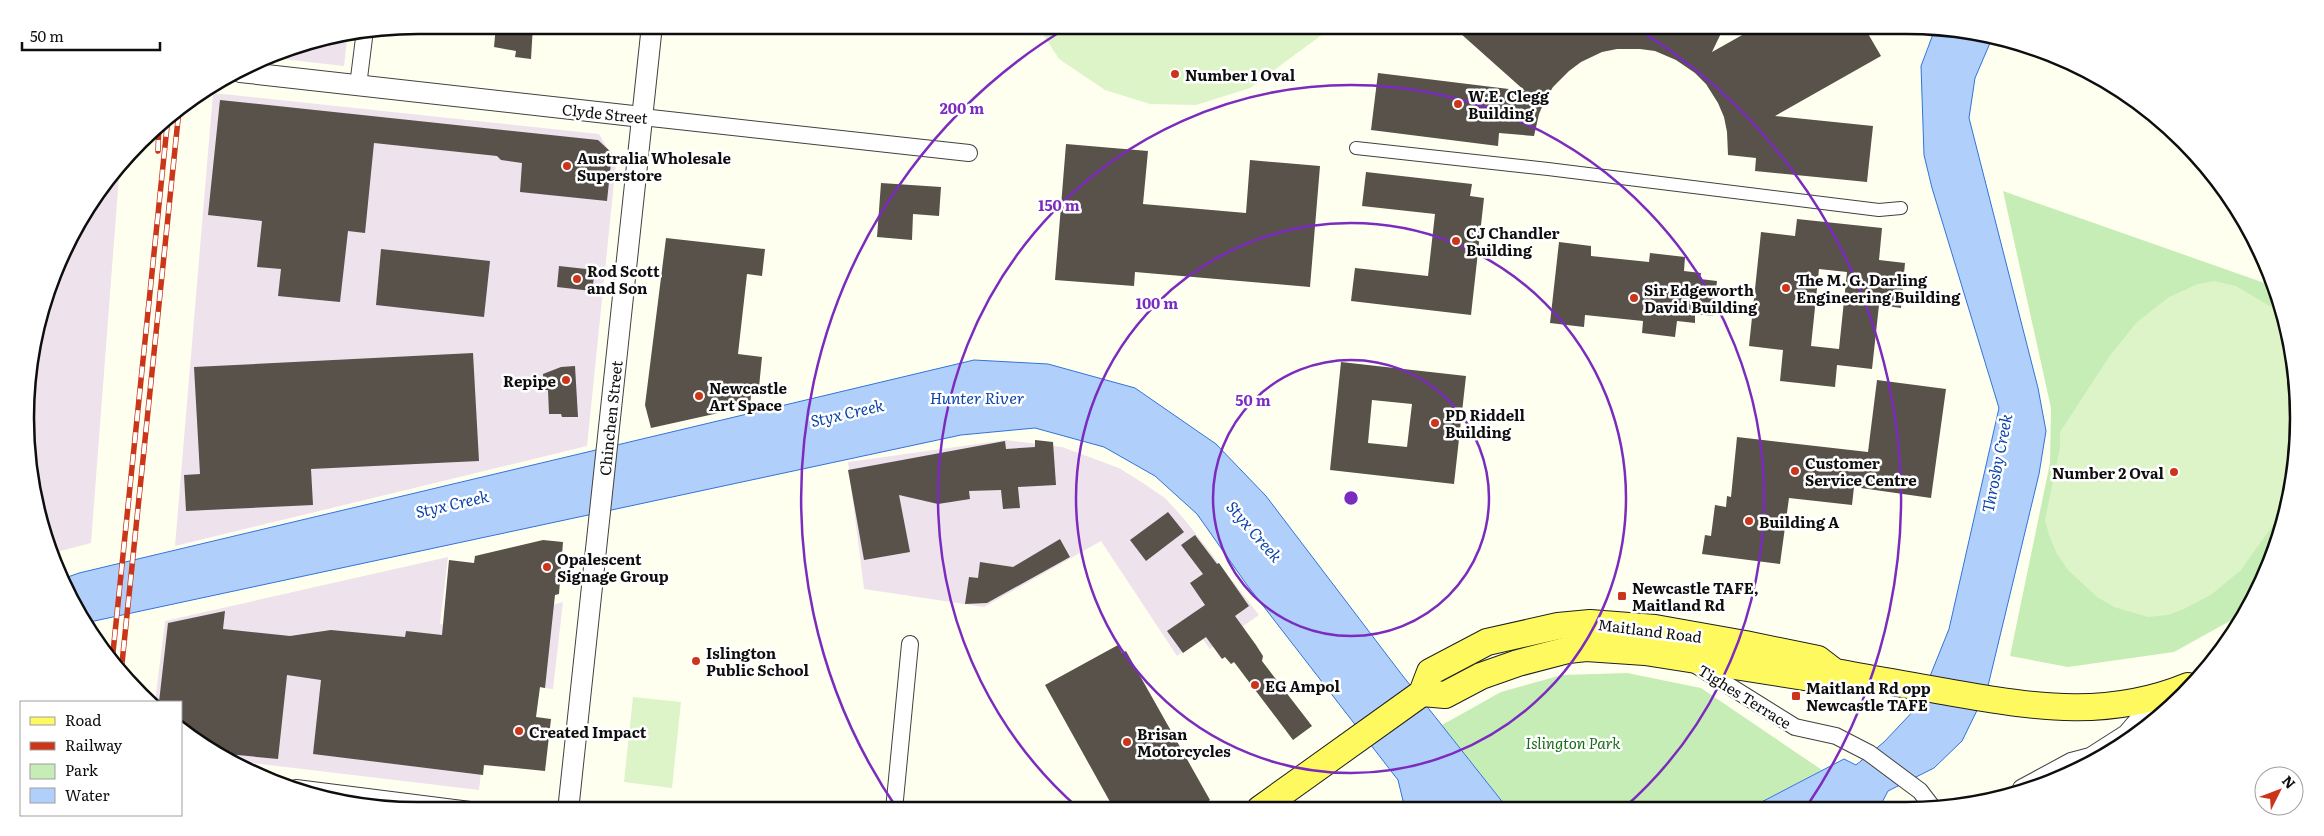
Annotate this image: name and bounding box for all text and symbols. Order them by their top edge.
scale bar [22,20,160,52]
text: 50 m [30,24,64,47]
place label: Number 1 Oval [1185,63,1296,86]
marker: Number 1 Oval [1169,68,1181,80]
place label: W.E. Clegg Building [1468,84,1550,124]
text: 200 m [940,96,984,119]
street label: Clyde Street [561,97,649,129]
marker: W.E. Clegg Building [1452,98,1464,110]
place label: Australia Wholesale Superstore [577,146,731,186]
marker: Australia Wholesale Superstore [561,160,573,172]
text: 150 m [1038,193,1080,216]
place label: CJ Chandler Building [1466,221,1560,261]
marker: CJ Chandler Building [1450,235,1462,247]
place label: Rod Scott and Son [587,259,660,299]
place label: The M. G. Darling Engineering Building [1796,268,1961,308]
marker: Rod Scott and Son [571,273,583,285]
place label: Sir Edgeworth David Building [1644,278,1758,318]
marker: The M. G. Darling Engineering Building [1780,282,1792,294]
text: 100 m [1136,291,1178,314]
marker: Sir Edgeworth David Building [1628,292,1640,304]
street label: Chinchen Street [593,359,627,477]
place label: Repipe [503,369,557,392]
marker: Repipe [560,374,572,386]
place label: Newcastle Art Space [709,376,788,416]
water label: Hunter River [930,385,1024,409]
text: 50 m [1235,388,1271,411]
marker: Newcastle Art Space [693,390,705,402]
water label: Styx Creek [808,392,886,432]
place label: PD Riddell Building [1445,403,1525,443]
water label: Throsby Creek [1975,411,2017,515]
marker: PD Riddell Building [1429,417,1441,429]
place label: Customer Service Centre [1805,451,1917,491]
place label: Number 2 Oval [2052,461,2165,484]
marker: Customer Service Centre [1789,465,1801,477]
marker: Number 2 Oval [2168,466,2180,478]
water label: Styx Creek [413,483,491,523]
centre of rings [1342,489,1360,507]
water label: Styx Creek [1221,495,1289,567]
place label: Building A [1759,510,1840,533]
marker: Building A [1743,515,1755,527]
place label: Opalescent Signage Group [557,547,669,587]
marker: Opalescent Signage Group [541,561,553,573]
place label: Newcastle TAFE, Maitland Rd [1632,576,1759,616]
marker: Newcastle TAFE, Maitland Rd [1616,590,1628,602]
street label: Maitland Road [1597,612,1703,648]
place label: Islington Public School [706,641,810,681]
marker: Islington Public School [690,655,702,667]
street label: Tighes Terrace [1694,658,1796,734]
place label: EG Ampol [1265,674,1341,697]
place label: Maitland Rd opp Newcastle TAFE [1806,676,1931,716]
marker: EG Ampol [1249,679,1261,691]
marker: Maitland Rd opp Newcastle TAFE [1790,690,1802,702]
legend [20,701,182,816]
text: Road [65,708,101,731]
place label: Created Impact [529,720,647,743]
place label: Brisan Motorcycles [1137,722,1231,762]
marker: Created Impact [513,725,525,737]
park label: Islington Park [1526,731,1621,754]
text: Railway [65,733,123,756]
marker: Brisan Motorcycles [1121,736,1133,748]
text: Park [65,758,99,781]
north arrow [2254,766,2304,816]
text: N [2278,771,2301,793]
text: Water [65,783,110,806]

